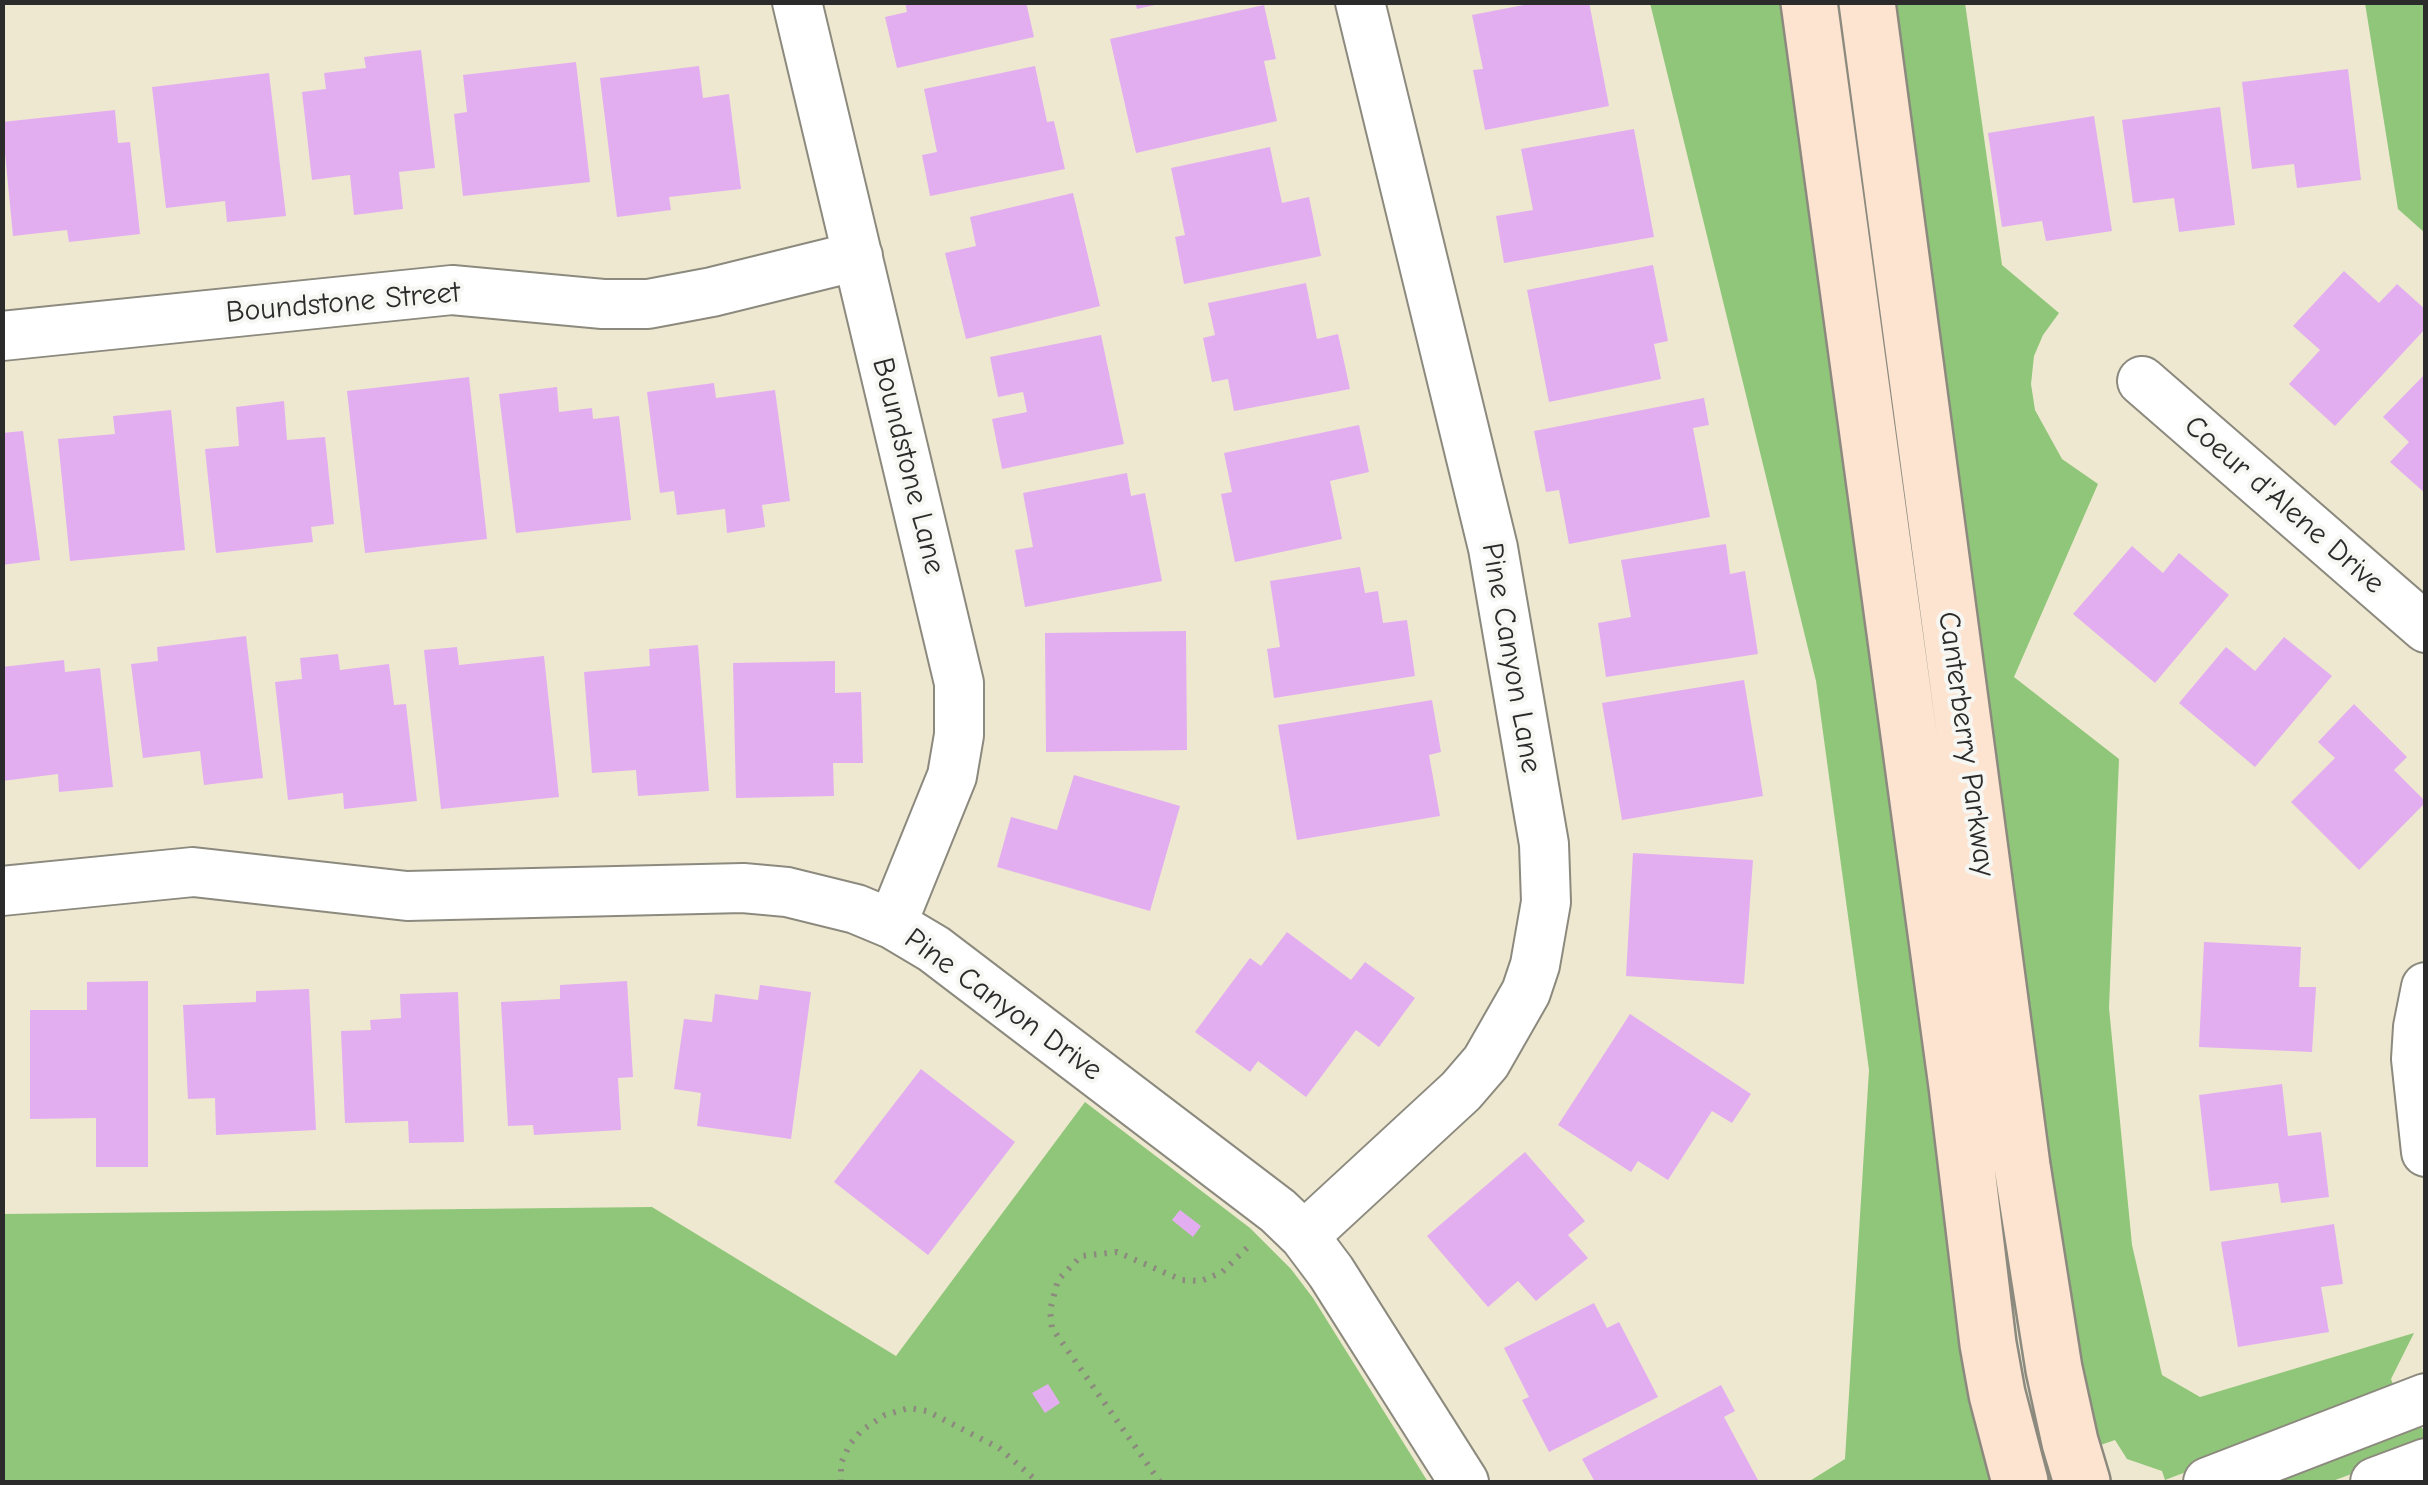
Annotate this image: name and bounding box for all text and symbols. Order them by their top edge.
street label: Boundstone Street [224,275,462,331]
street label: Boundstone Lane [864,354,952,578]
street label: Coeur d'Alene Drive [2176,408,2392,602]
street label: Pine Canyon Lane [1473,540,1549,776]
street label: Canterberry Parkway [1930,609,2002,879]
street label: Pine Canyon Drive [897,921,1109,1089]

